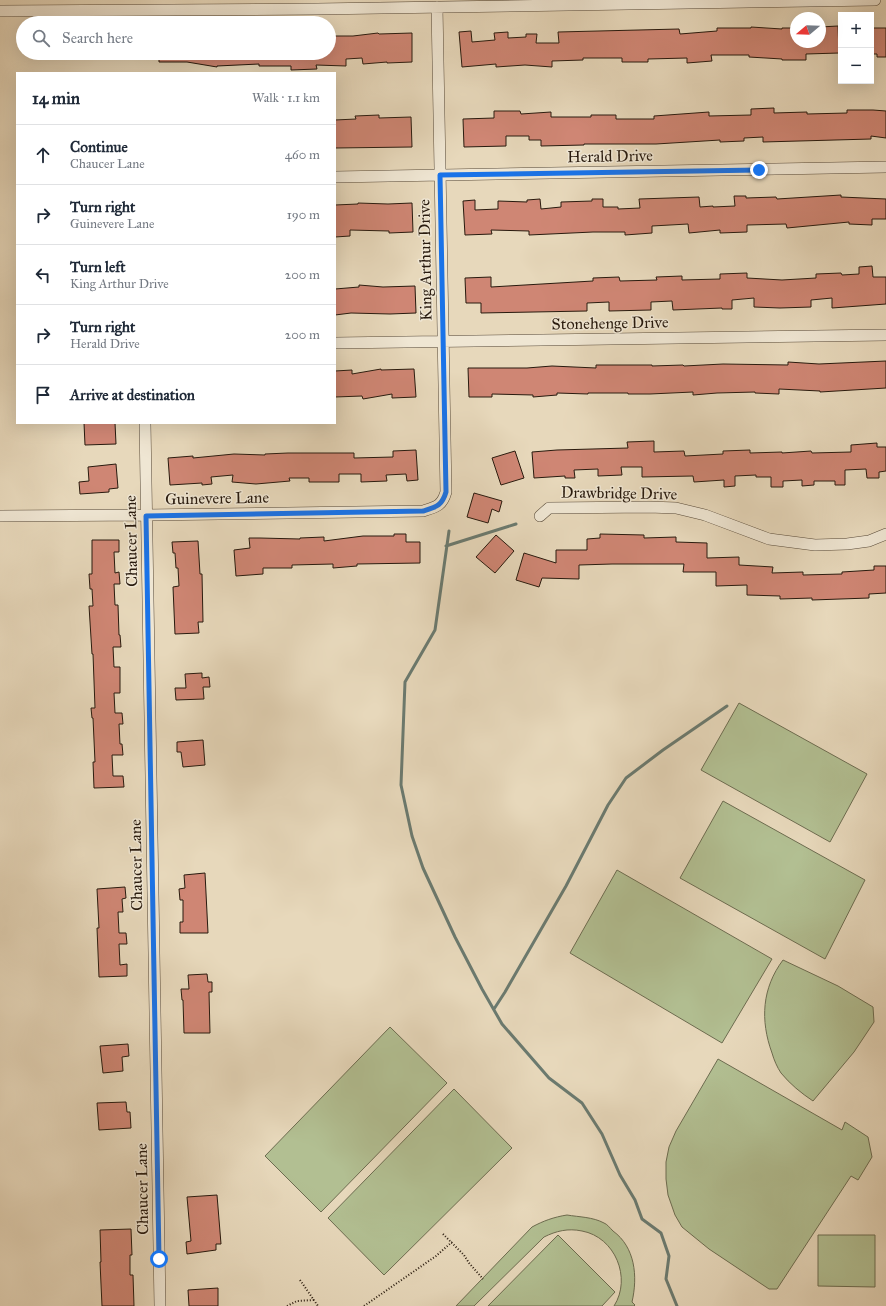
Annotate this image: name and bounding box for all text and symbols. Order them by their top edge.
north arrow [790,12,826,48]
map controls [838,12,874,84]
button: + [838,12,874,48]
search box [16,16,336,60]
icon: search [30,27,52,49]
text: Search here [62,29,133,47]
button: − [838,48,874,84]
text: 14 min [32,88,80,109]
text: Walk · 1.1 km [252,90,320,106]
text: Continue [70,138,128,156]
icon: ahead [32,144,54,166]
street label: Herald Drive [567,146,653,166]
text: 460 m [285,147,320,163]
text: Chaucer Lane [70,156,145,172]
route end [750,161,768,179]
text: Turn right [70,198,135,216]
street label: King Arthur Drive [414,199,437,321]
icon: right [32,204,54,226]
text: 190 m [287,207,320,223]
text: Guinevere Lane [70,216,154,232]
text: Turn left [70,258,126,276]
icon: left [32,264,54,286]
text: 200 m [285,267,320,283]
text: King Arthur Drive [70,276,169,292]
street label: Stonehenge Drive [551,312,669,335]
text: Turn right [70,318,135,336]
icon: right [32,324,54,346]
text: 200 m [285,327,320,343]
text: Herald Drive [70,336,140,352]
icon: arrive [32,384,54,406]
text: Arrive at destination [70,386,195,404]
street label: Drawbridge Drive [561,482,678,505]
street label: Guinevere Lane [165,488,269,508]
street label: Chaucer Lane [121,495,141,587]
street label: Chaucer Lane [126,819,146,911]
street label: Chaucer Lane [132,1143,152,1235]
route start [150,1250,168,1268]

